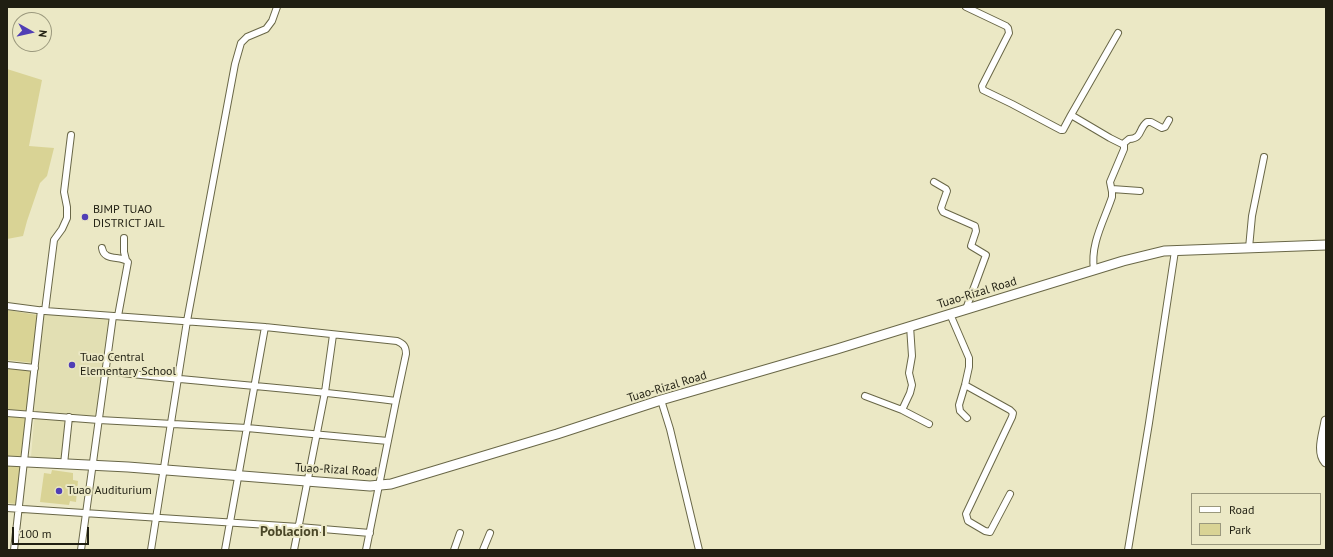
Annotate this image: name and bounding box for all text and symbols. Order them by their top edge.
north arrow [12,12,52,52]
text: N [35,29,50,38]
place label: BJMP TUAO DISTRICT JAIL [93,203,165,231]
marker: BJMP TUAO DISTRICT JAIL [80,212,90,222]
street label: Tuao-Rizal Road [936,274,1018,312]
place label: Tuao Central Elementary School [80,351,176,379]
marker: Tuao Central Elementary School [67,360,77,370]
street label: Tuao-Rizal Road [626,368,708,406]
street label: Tuao-Rizal Road [295,461,377,479]
place label: Tuao Auditurium [67,484,152,498]
marker: Tuao Auditurium [54,486,64,496]
legend [1191,493,1321,545]
text: Road [1229,502,1254,517]
scale bar [14,519,91,545]
text: Park [1229,522,1251,537]
district label: Poblacion I [260,524,326,540]
text: 100 m [19,526,52,541]

